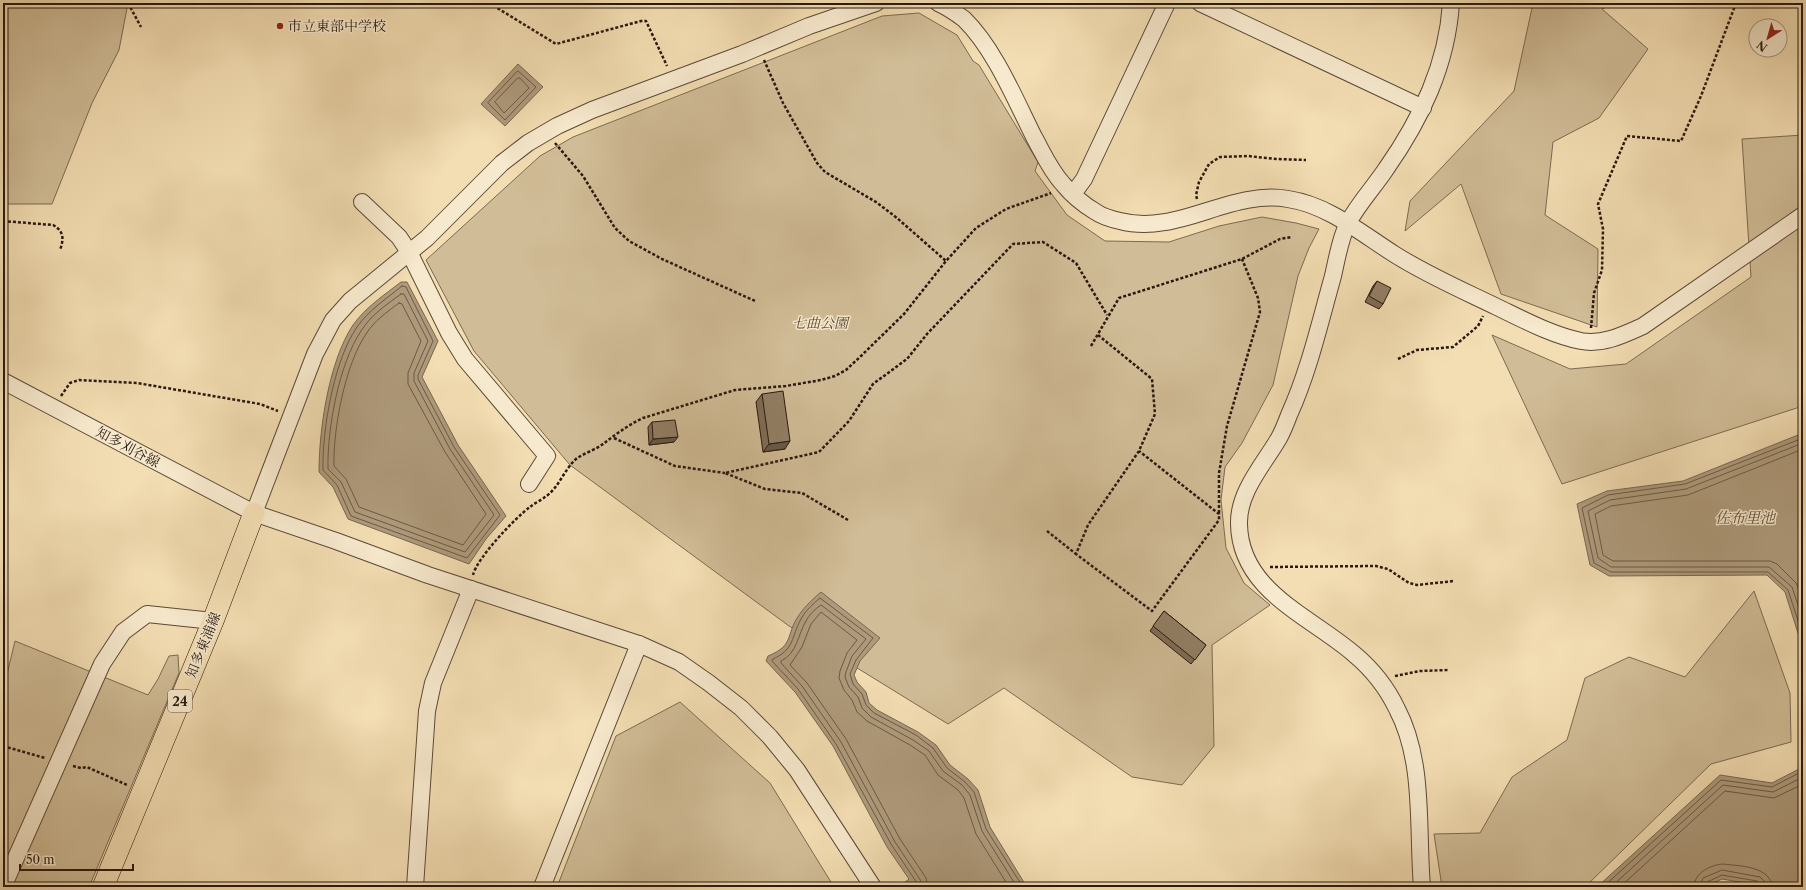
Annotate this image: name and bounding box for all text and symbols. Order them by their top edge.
place label: 市立東部中学校 [288,17,386,35]
north arrow [1748,18,1788,58]
marker: 市立東部中学校 [275,21,285,31]
text: N [1754,37,1770,54]
park label: 七曲公園 [792,314,850,332]
street label: 知多刈谷線 [93,423,163,471]
water label: 佐布里池 [1715,508,1777,527]
street label: 知多東浦線 [182,609,224,681]
road number: 24 [168,690,192,712]
scale bar [20,846,133,872]
text: 50 m [26,852,55,867]

